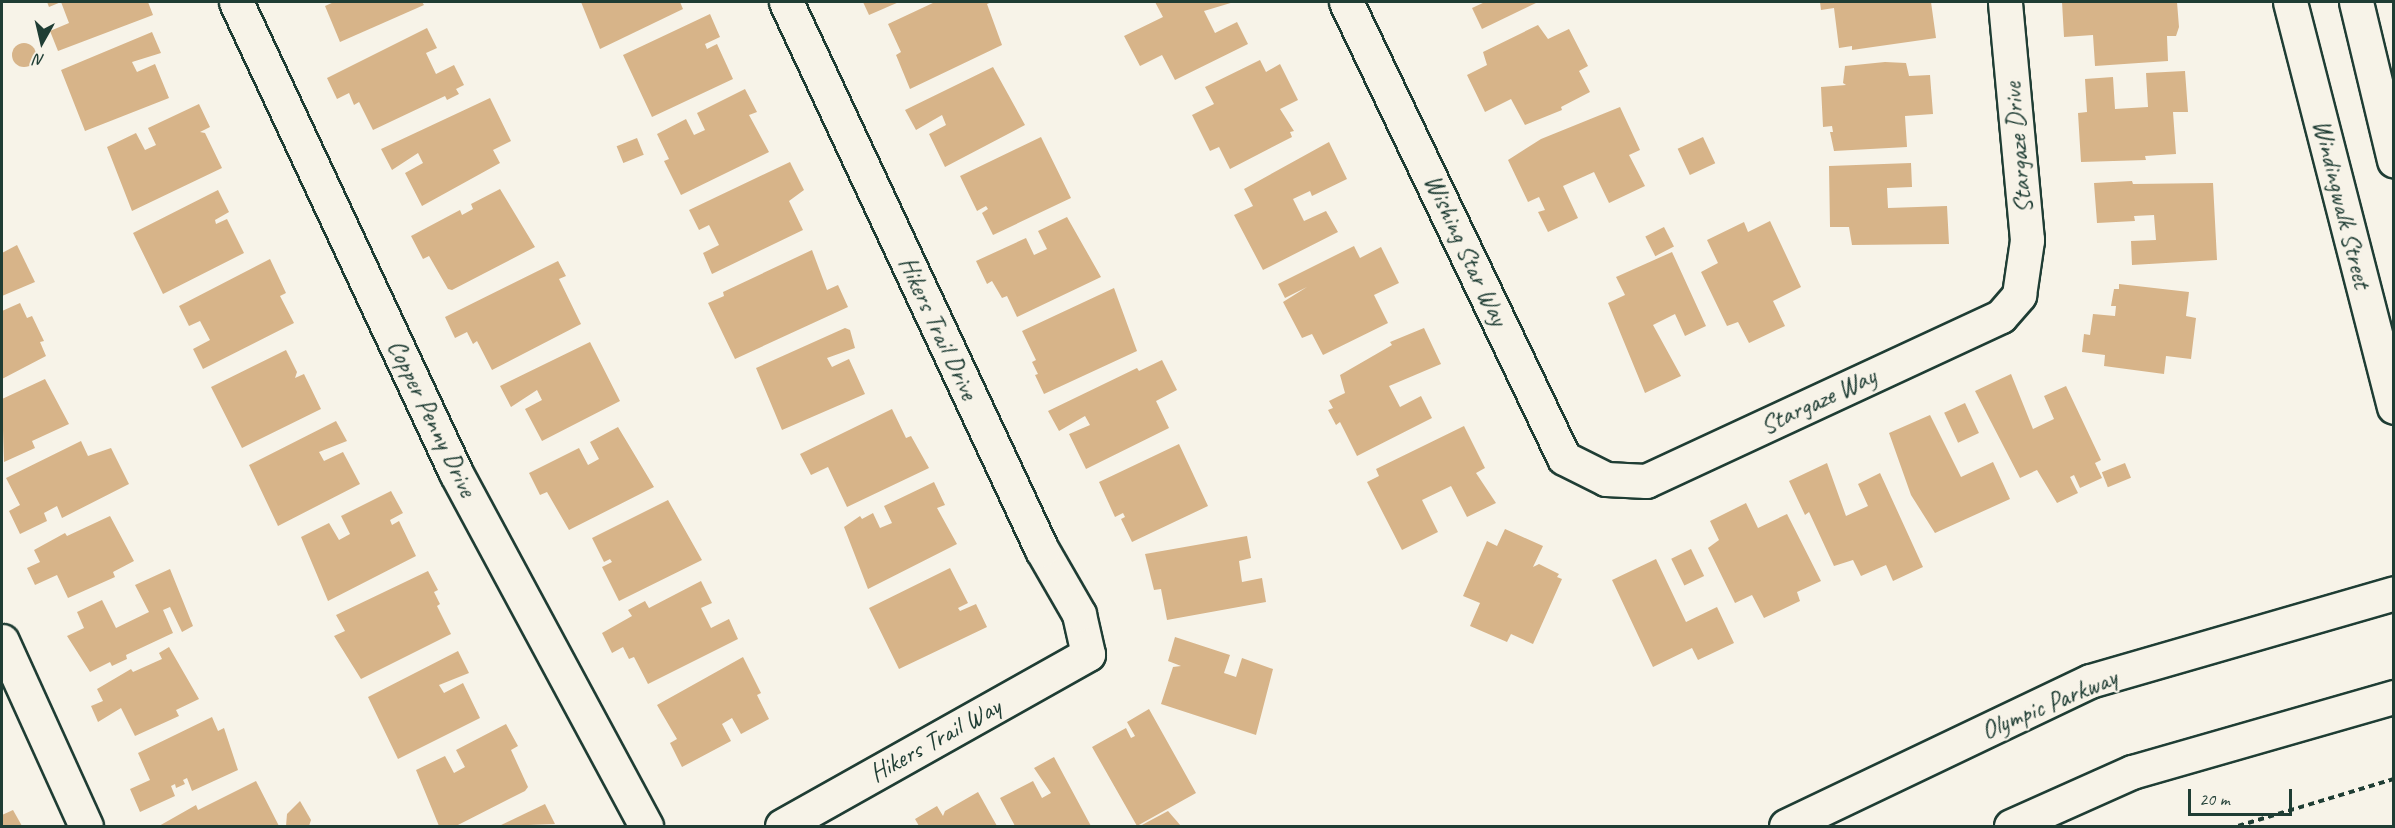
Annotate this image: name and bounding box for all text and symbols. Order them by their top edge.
north arrow [12,12,72,72]
text: N [33,49,46,70]
street label: Stargaze Drive [1997,81,2039,215]
street label: Windingwalk Street [2306,116,2378,292]
street label: Wishing Star Way [1417,169,1515,331]
street label: Hikers Trail Drive [891,251,985,405]
street label: Copper Penny Drive [381,335,483,501]
street label: Stargaze Way [1755,361,1881,441]
street label: Olympic Parkway [1976,661,2122,747]
street label: Hikers Trail Way [863,691,1007,789]
scale bar [2191,777,2294,815]
text: 20 m [2199,788,2230,810]

